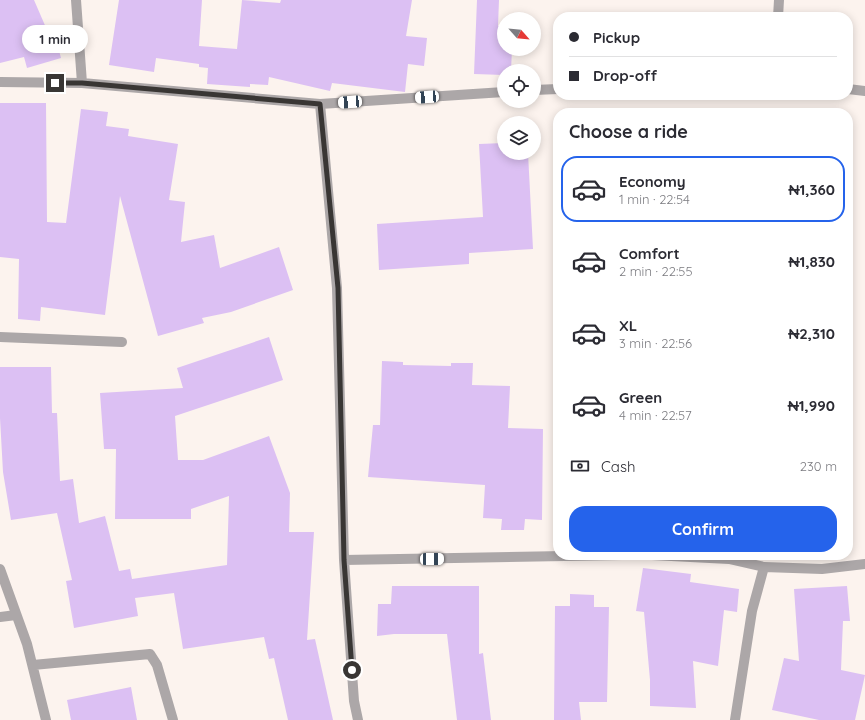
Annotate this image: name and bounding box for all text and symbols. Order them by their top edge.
north arrow [497,12,541,56]
map controls [497,12,541,160]
callout: 1 min [22,25,88,53]
text: Pickup [593,28,640,47]
text: 1 min [39,31,71,47]
button: locate [497,64,541,108]
text: Drop-off [593,66,657,85]
route end [46,74,64,92]
car [415,90,439,104]
car [338,95,362,109]
button: layers [497,116,541,160]
text: Choose a ride [569,120,688,143]
icon: car [571,171,607,207]
text: Economy [619,172,686,191]
text: ₦1,360 [788,180,835,199]
text: 1 min · 22:54 [619,191,690,207]
icon: car [571,243,607,279]
text: Comfort [619,244,680,263]
text: ₦1,830 [789,252,835,271]
text: 2 min · 22:55 [619,263,693,279]
icon: car [571,315,607,351]
text: XL [619,316,637,335]
text: ₦2,310 [788,324,835,343]
text: 3 min · 22:56 [619,335,692,351]
icon: car [571,387,607,423]
text: Green [619,388,662,407]
text: ₦1,990 [788,396,835,415]
text: 4 min · 22:57 [619,407,692,423]
icon: cash [569,455,591,477]
text: Cash [601,457,635,476]
text: 230 m [800,458,837,474]
button: Confirm [569,506,837,552]
car [420,553,444,565]
route start [343,661,361,679]

